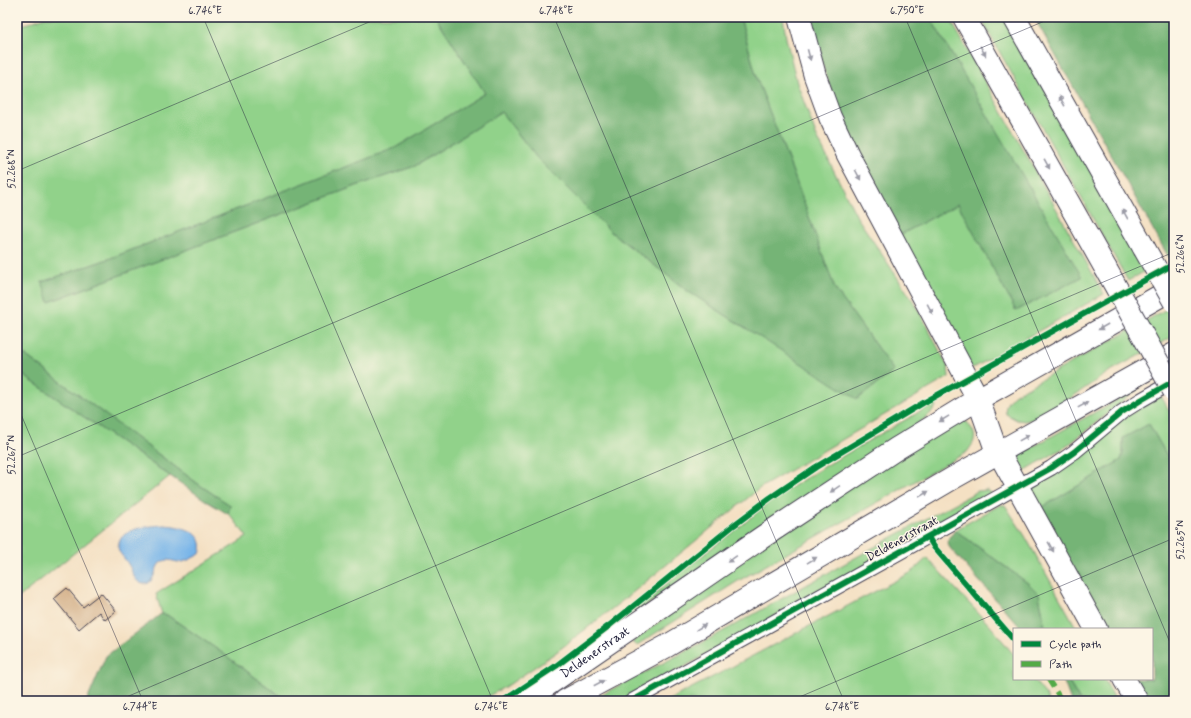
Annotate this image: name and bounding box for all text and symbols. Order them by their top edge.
text: 6.746°E [188,4,222,18]
text: 6.748°E [539,4,573,18]
text: 6.750°E [890,4,924,18]
one-way arrow [980,45,987,57]
one-way arrow [806,49,812,61]
one-way arrow [1058,95,1065,107]
text: 52.268°N [5,149,19,189]
one-way arrow [1044,158,1050,170]
one-way arrow [855,169,862,180]
one-way arrow [1122,208,1129,220]
text: 52.266°N [1174,234,1188,273]
one-way arrow [926,303,933,315]
one-way arrow [1097,324,1109,331]
one-way arrow [1077,402,1089,408]
one-way arrow [939,415,949,423]
text: 52.267°N [5,435,19,475]
one-way arrow [1018,435,1029,442]
one-way arrow [830,485,840,493]
one-way arrow [918,491,930,498]
street label: Deldenerstraat [863,512,941,566]
text: 52.265°N [1174,520,1188,560]
one-way arrow [1048,541,1054,553]
one-way arrow [727,555,737,563]
one-way arrow [806,557,818,564]
street label: Deldenerstraat [557,622,633,682]
one-way arrow [695,623,706,630]
legend [1013,628,1153,680]
text: Cycle path [1049,637,1101,653]
text: Path [1049,657,1072,673]
one-way arrow [593,679,605,686]
text: 6.744°E [123,700,158,714]
text: 6.746°E [474,700,508,714]
text: 6.748°E [825,700,859,714]

